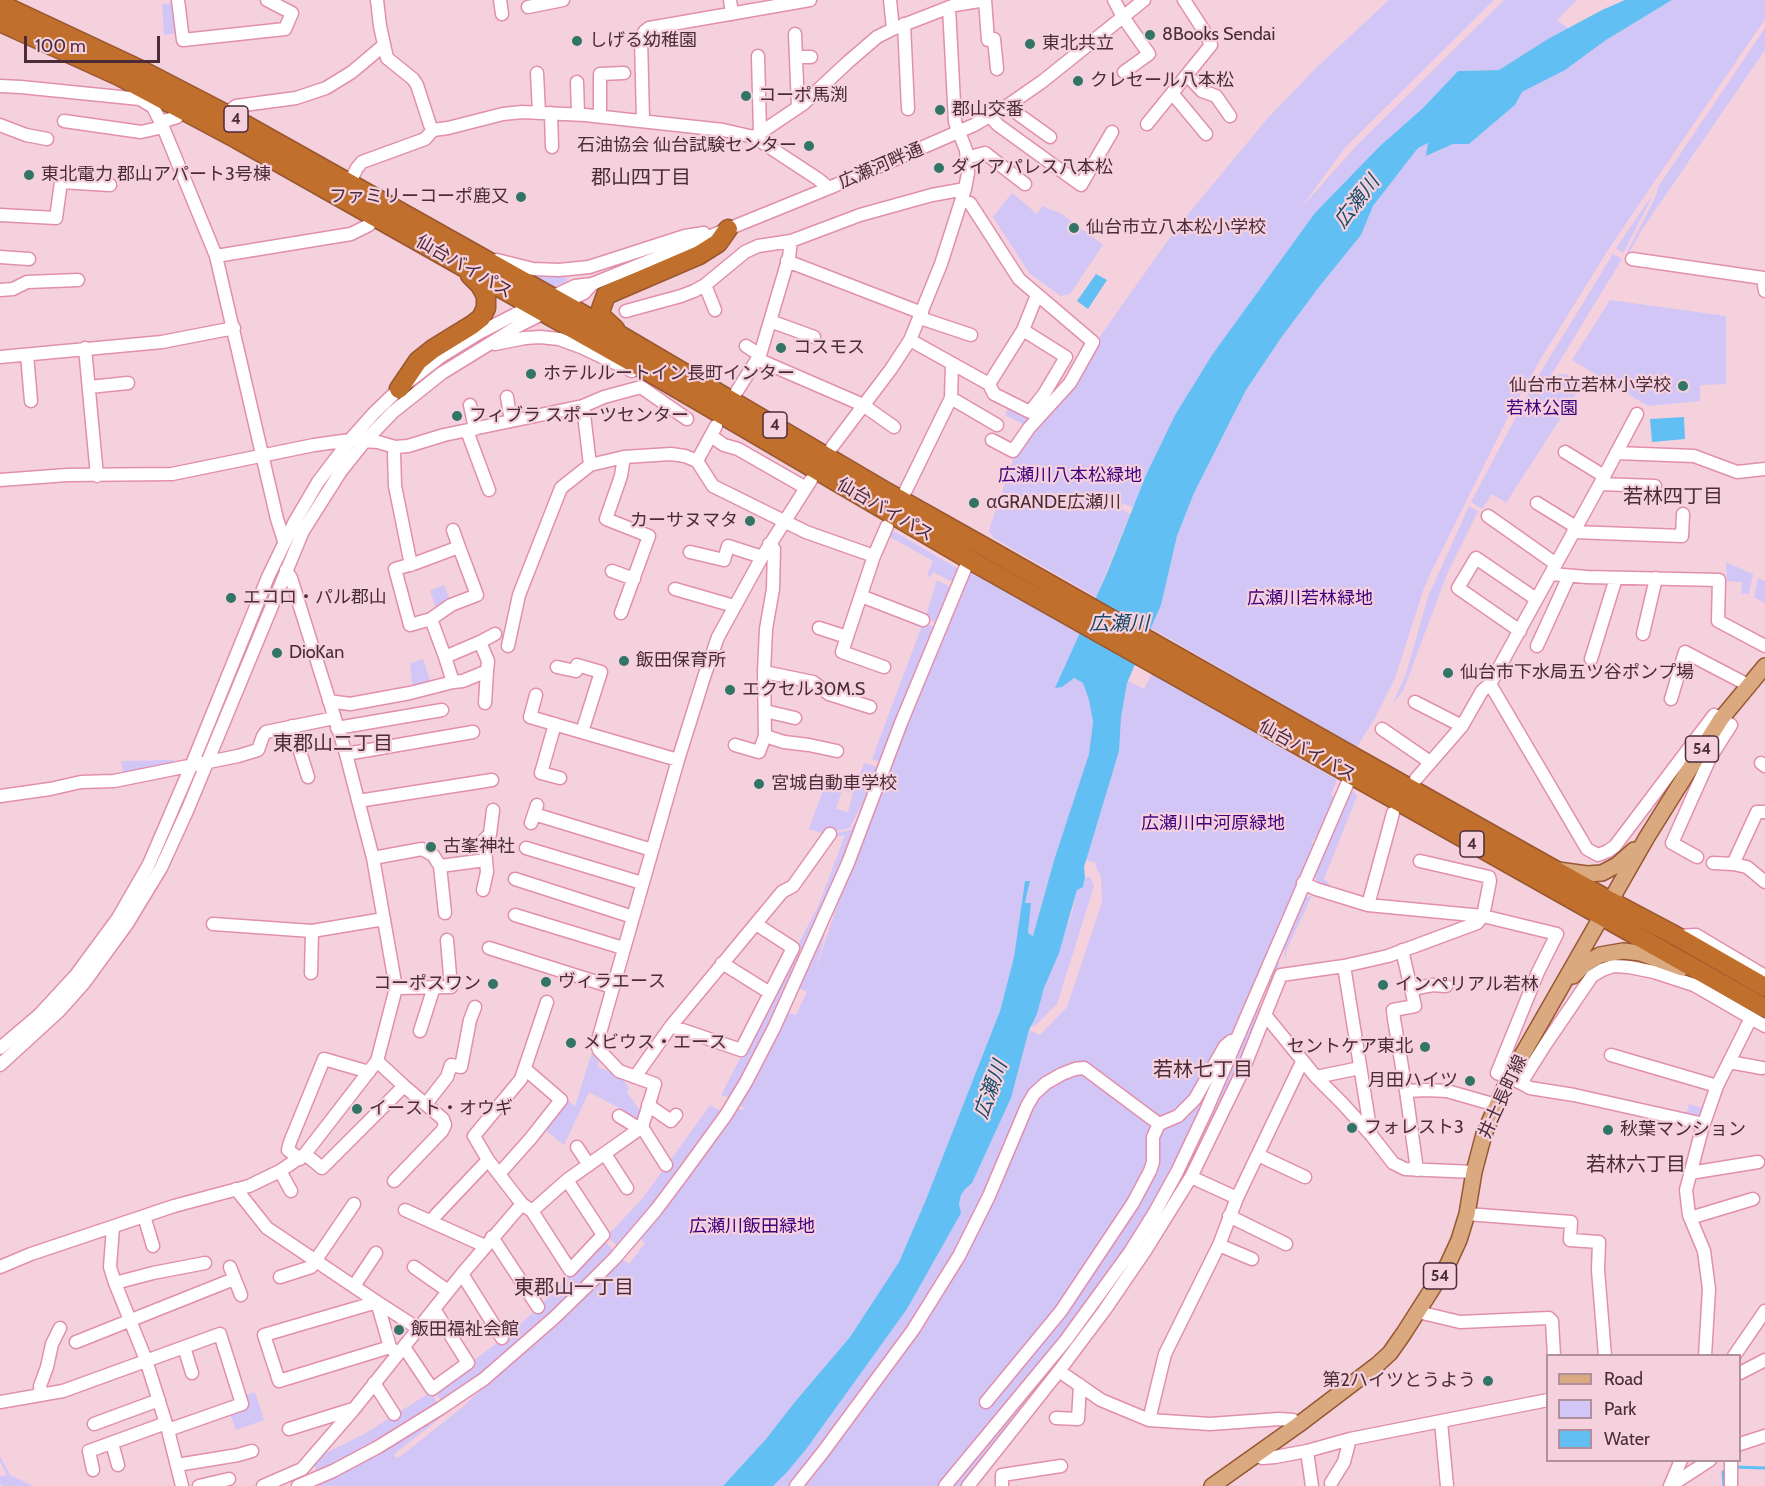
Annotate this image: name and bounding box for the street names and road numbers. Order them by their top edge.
road number: 4 [224,106,248,132]
street label: 広瀬河畔通 [835,138,927,194]
street label: 仙台バイパス [412,231,516,303]
road number: 4 [763,412,787,438]
street label: 仙台バイパス [833,474,937,546]
street label: 仙台バイパス [1255,715,1359,787]
road number: 54 [1686,736,1718,762]
road number: 4 [1460,831,1484,857]
street label: 井土長町線 [1474,1052,1532,1142]
road number: 54 [1424,1263,1456,1289]

